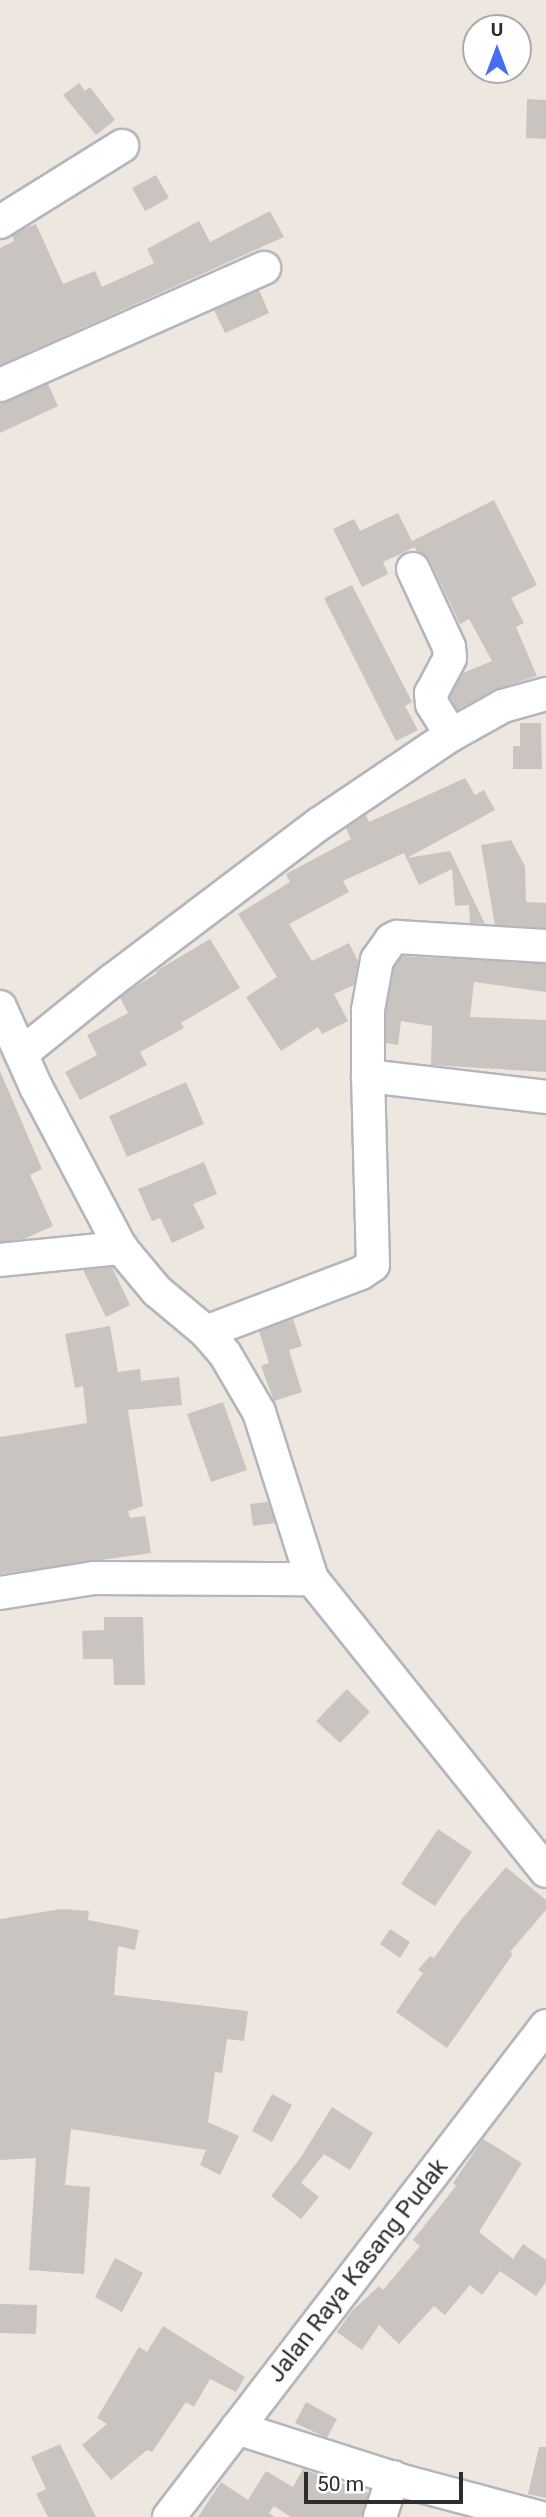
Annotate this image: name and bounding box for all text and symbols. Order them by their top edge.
north arrow [462,14,532,84]
text: U [491,18,503,41]
street label: Jalan Raya Kasang Pudak [262,2154,454,2388]
scale bar [308,2458,467,2502]
text: 50 m [317,2472,364,2496]

